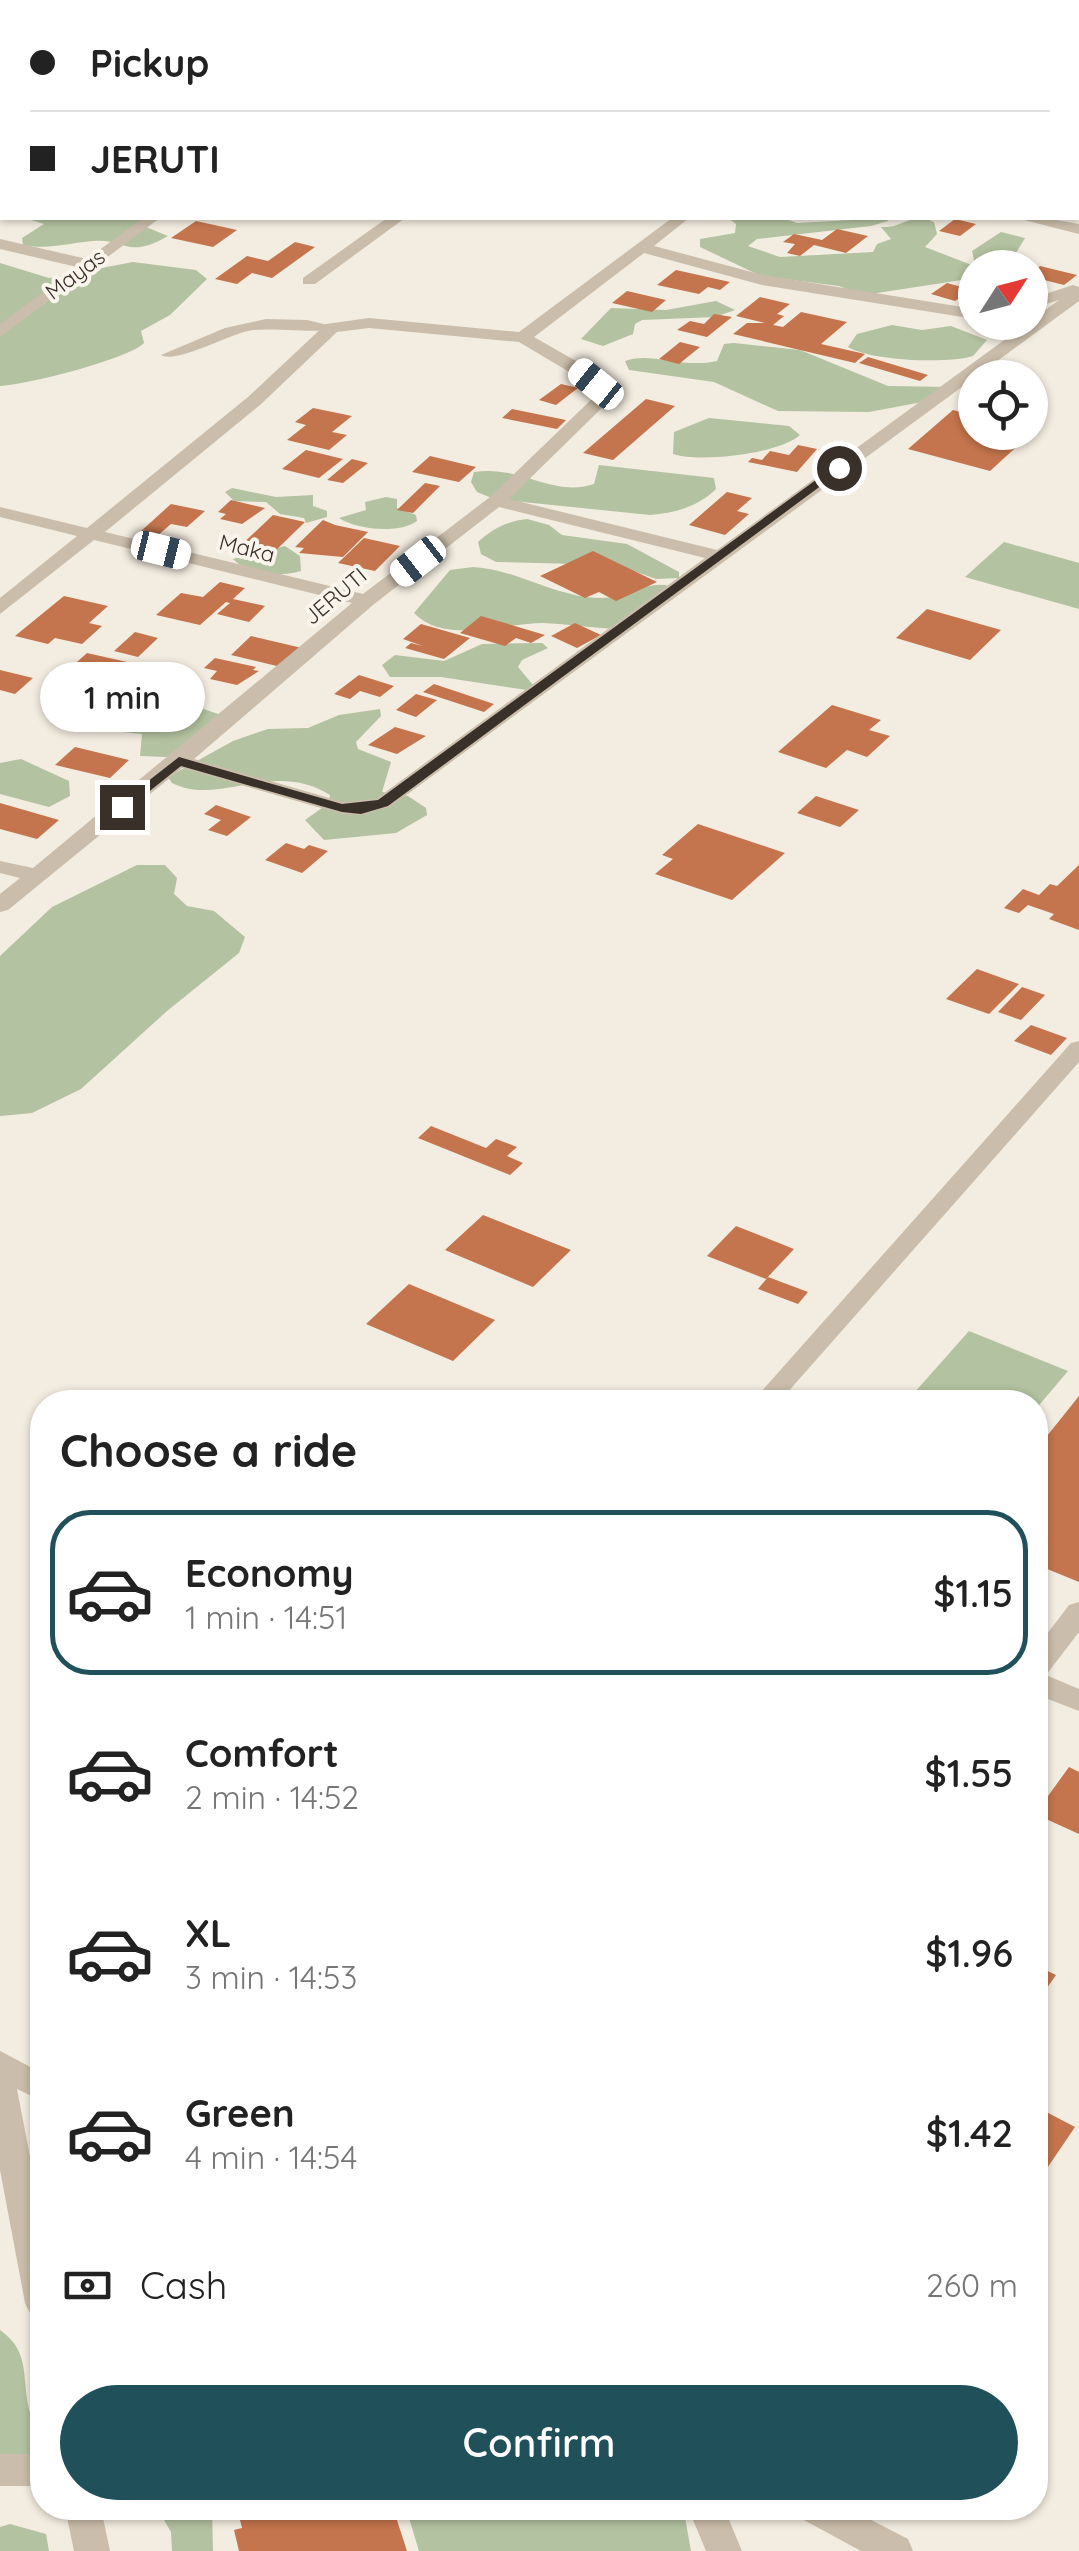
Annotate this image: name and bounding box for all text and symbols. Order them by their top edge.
text: Pickup [90,39,209,87]
text: JERUTI [90,135,220,183]
street label: Mayas [40,242,110,306]
north arrow [958,250,1048,340]
map controls [958,250,1048,450]
car [563,353,629,415]
button: locate [958,360,1048,450]
route start [817,446,862,491]
car [128,528,194,572]
street label: Maka [216,528,278,568]
car [385,531,451,591]
street label: JERUTI [298,561,372,631]
callout: 1 min [39,662,204,732]
text: 1 min [84,677,161,717]
route end [100,785,145,830]
text: Choose a ride [60,1422,357,1478]
icon: car [65,1548,155,1638]
text: Economy [185,1549,354,1597]
text: $1.15 [933,1569,1013,1617]
text: 1 min · 14:51 [185,1597,347,1637]
icon: car [65,1728,155,1818]
text: Comfort [185,1729,339,1777]
text: $1.55 [925,1749,1013,1797]
text: 2 min · 14:52 [185,1777,359,1817]
icon: car [65,1908,155,1998]
text: XL [185,1909,231,1957]
text: $1.96 [925,1929,1013,1977]
text: 3 min · 14:53 [185,1957,357,1997]
icon: car [65,2088,155,2178]
text: Green [185,2089,295,2137]
text: $1.42 [926,2109,1013,2157]
text: 4 min · 14:54 [185,2137,357,2177]
icon: cash [60,2258,115,2313]
text: Cash [140,2261,227,2309]
text: 260 m [926,2265,1018,2305]
button: Confirm [60,2385,1018,2500]

